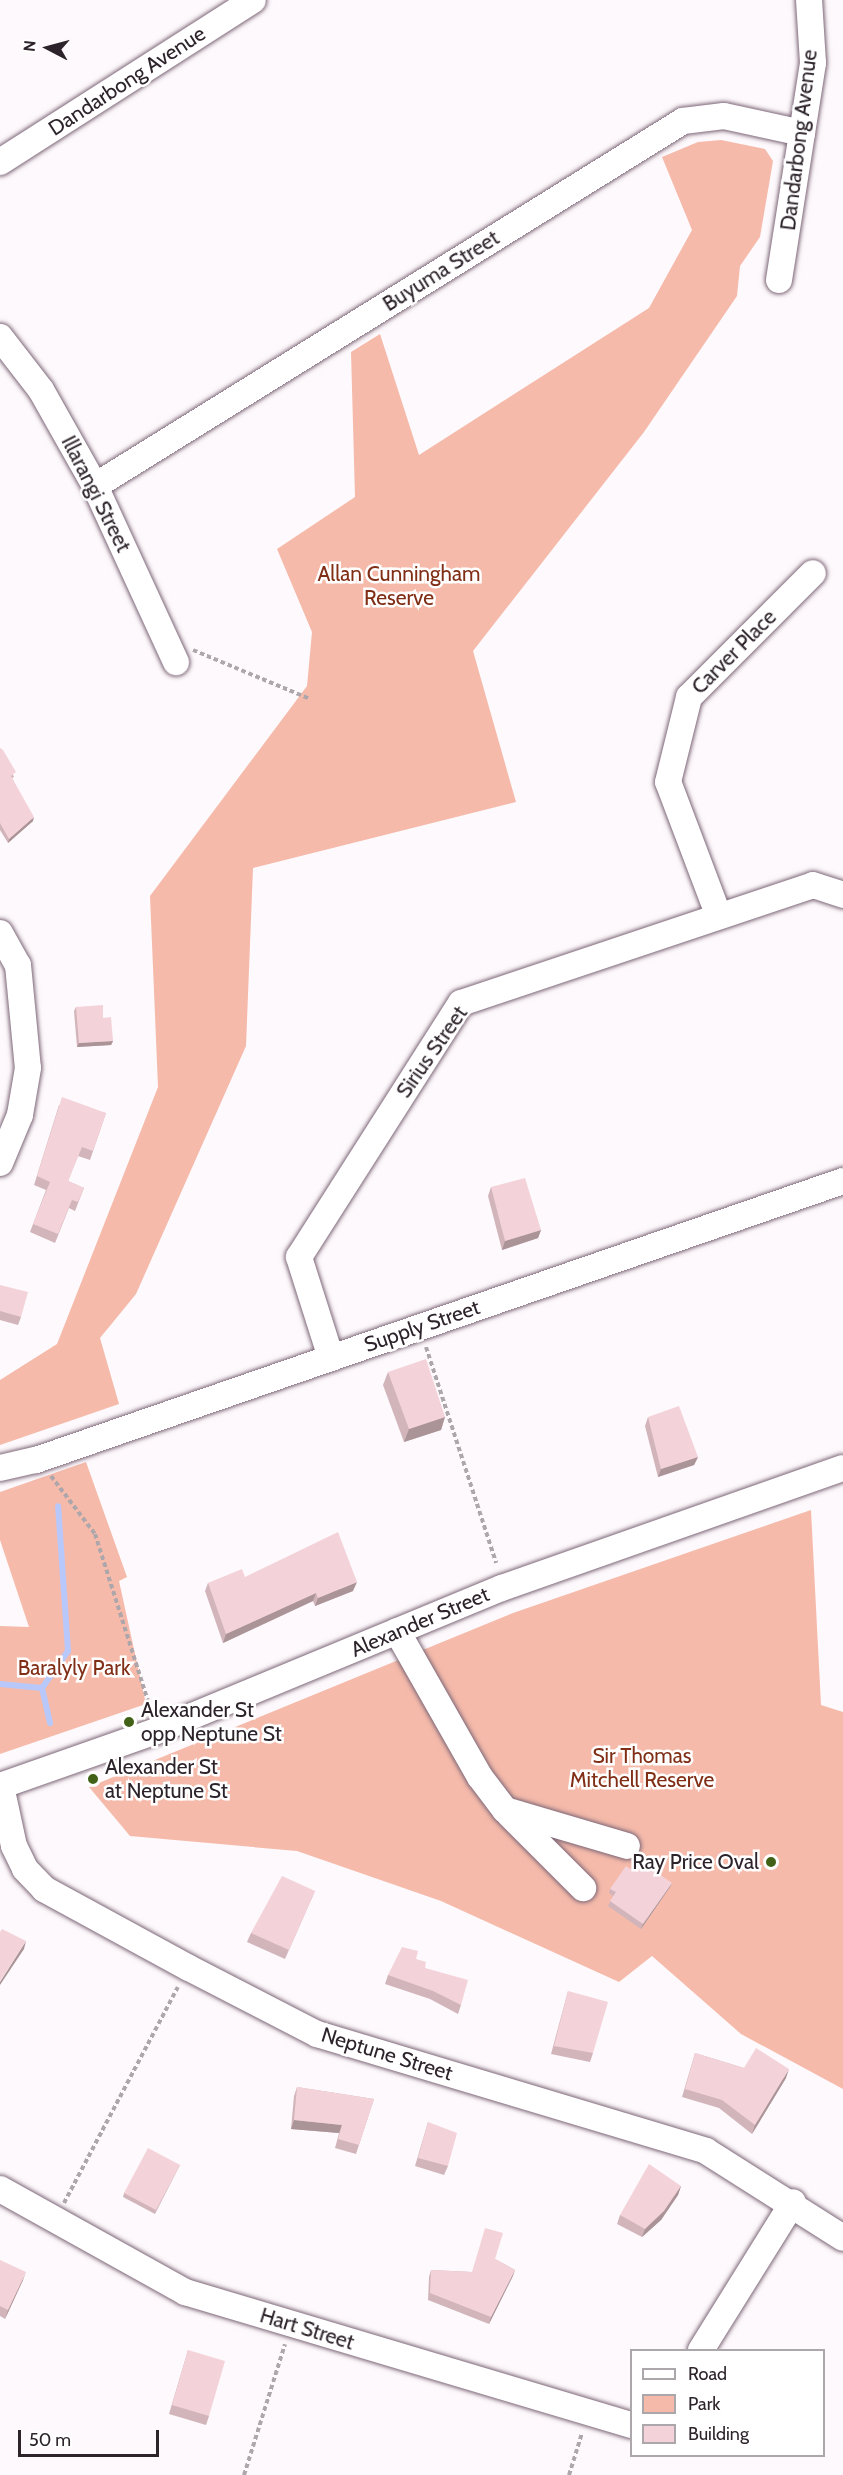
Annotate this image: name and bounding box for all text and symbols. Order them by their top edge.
north arrow [18,18,78,78]
street label: Dandarbong Avenue [44,21,210,141]
text: N [20,39,40,53]
street label: Dandarbong Avenue [775,48,823,232]
street label: Buyuma Street [378,225,504,317]
street label: Illarangi Street [56,432,136,556]
park label: Allan Cunningham Reserve [318,561,480,611]
street label: Carver Place [687,605,781,699]
street label: Sirius Street [391,1001,473,1103]
street label: Supply Street [361,1294,483,1358]
street label: Alexander Street [347,1582,493,1662]
park label: Baralyly Park [18,1655,130,1681]
place label: Alexander St opp Neptune St [141,1697,282,1747]
marker: Alexander St opp Neptune St [122,1715,136,1729]
park label: Sir Thomas Mitchell Reserve [570,1743,714,1793]
place label: Alexander St at Neptune St [105,1754,228,1804]
marker: Alexander St at Neptune St [86,1772,100,1786]
place label: Ray Price Oval [632,1849,759,1875]
marker: Ray Price Oval [764,1855,778,1869]
street label: Neptune Street [318,2022,456,2086]
street label: Hart Street [257,2303,357,2355]
legend [630,2349,825,2457]
text: Road [688,2363,727,2385]
text: Park [688,2393,720,2415]
scale bar [21,2418,162,2456]
text: Building [688,2423,749,2445]
text: 50 m [29,2429,71,2451]

